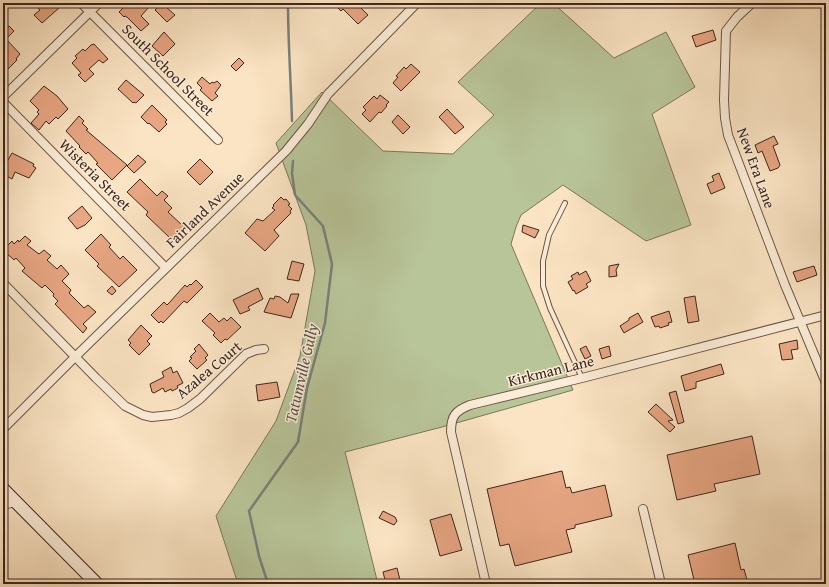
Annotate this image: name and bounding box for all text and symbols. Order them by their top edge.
street label: South School Street [117,19,220,121]
street label: New Era Lane [732,124,781,211]
street label: Wisteria Street [55,134,137,216]
street label: Fairland Avenue [161,167,248,252]
water label: Tatumville Gully [278,320,324,425]
street label: Azalea Court [171,335,247,403]
street label: Kirkman Lane [506,350,596,391]

